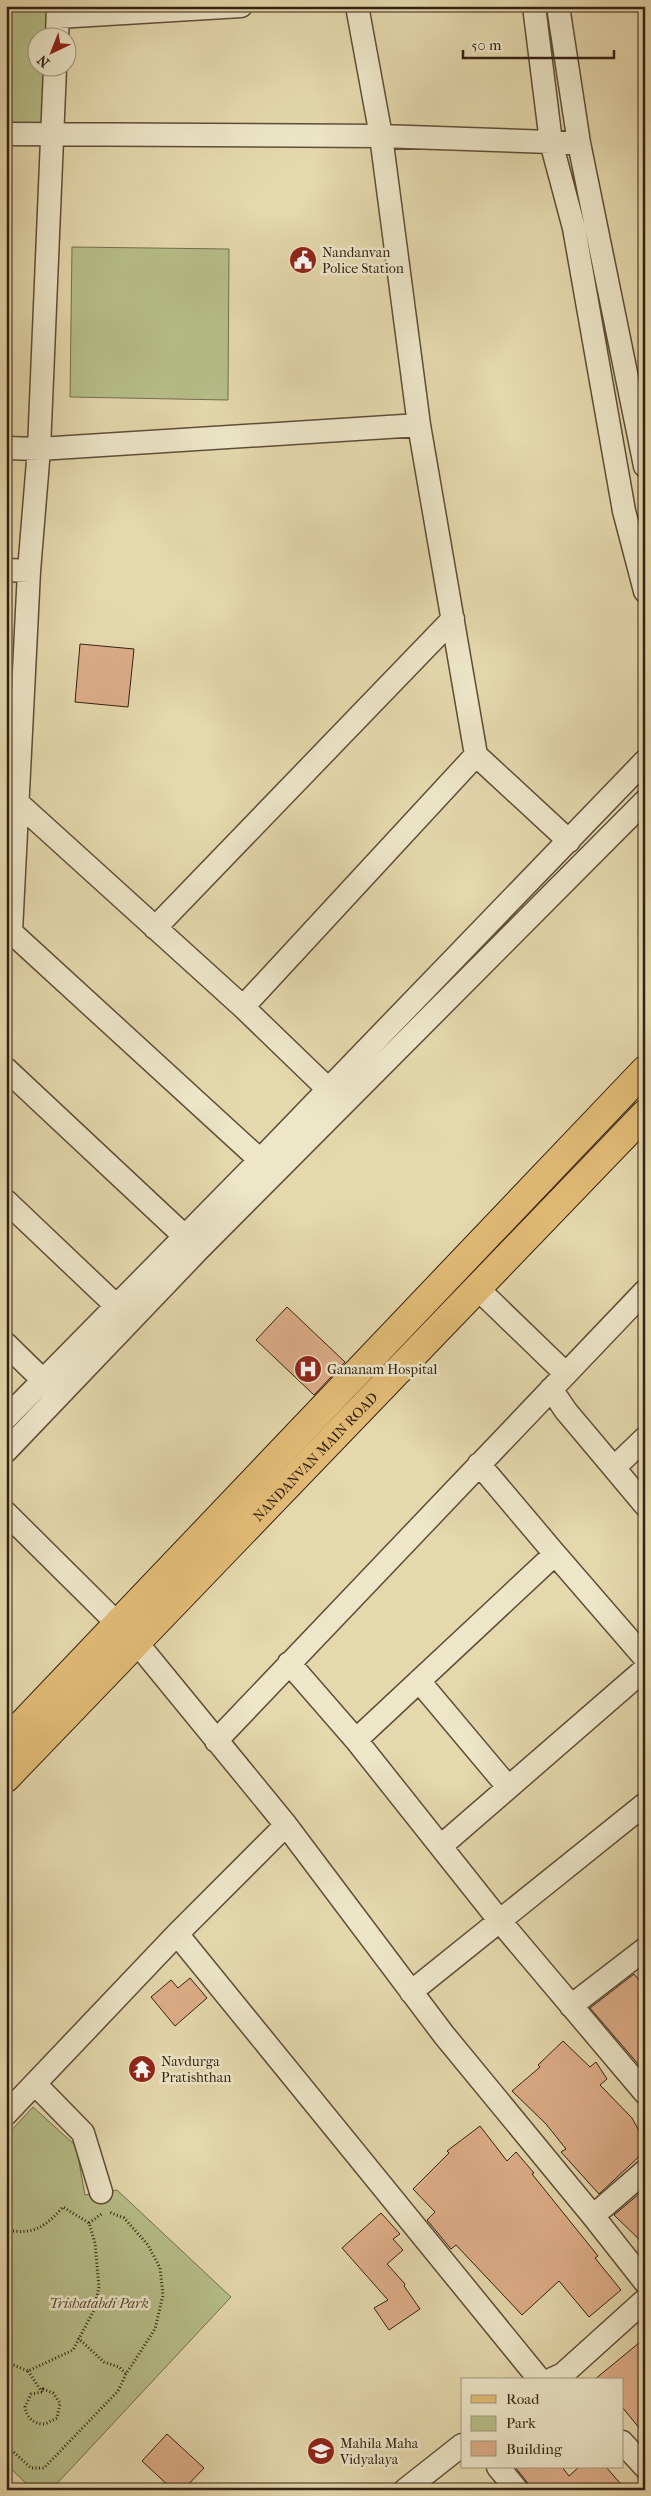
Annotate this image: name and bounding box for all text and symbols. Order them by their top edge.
north arrow [28,28,78,78]
scale bar [463,28,615,60]
text: 50 m [471,36,502,54]
text: N [34,51,53,71]
place label: Nandanvan Police Station [322,244,404,277]
public building icon: Nandanvan Police Station [288,245,318,275]
hospital icon: Gananam Hospital [293,1354,323,1384]
place label: Gananam Hospital [327,1361,437,1378]
street label: NANDANVAN MAIN ROAD [249,1388,381,1525]
place label: Navdurga Pratishthan [161,2053,231,2086]
temple icon: Navdurga Pratishthan [127,2054,157,2084]
park label: Trishatabdi Park [49,2295,149,2312]
legend [461,2378,624,2468]
text: Road [506,2390,540,2408]
text: Park [506,2414,536,2432]
place label: Mahila Maha Vidyalaya [339,2435,419,2468]
school or university icon: Mahila Maha Vidyalaya [306,2436,336,2466]
text: Building [506,2440,563,2458]

